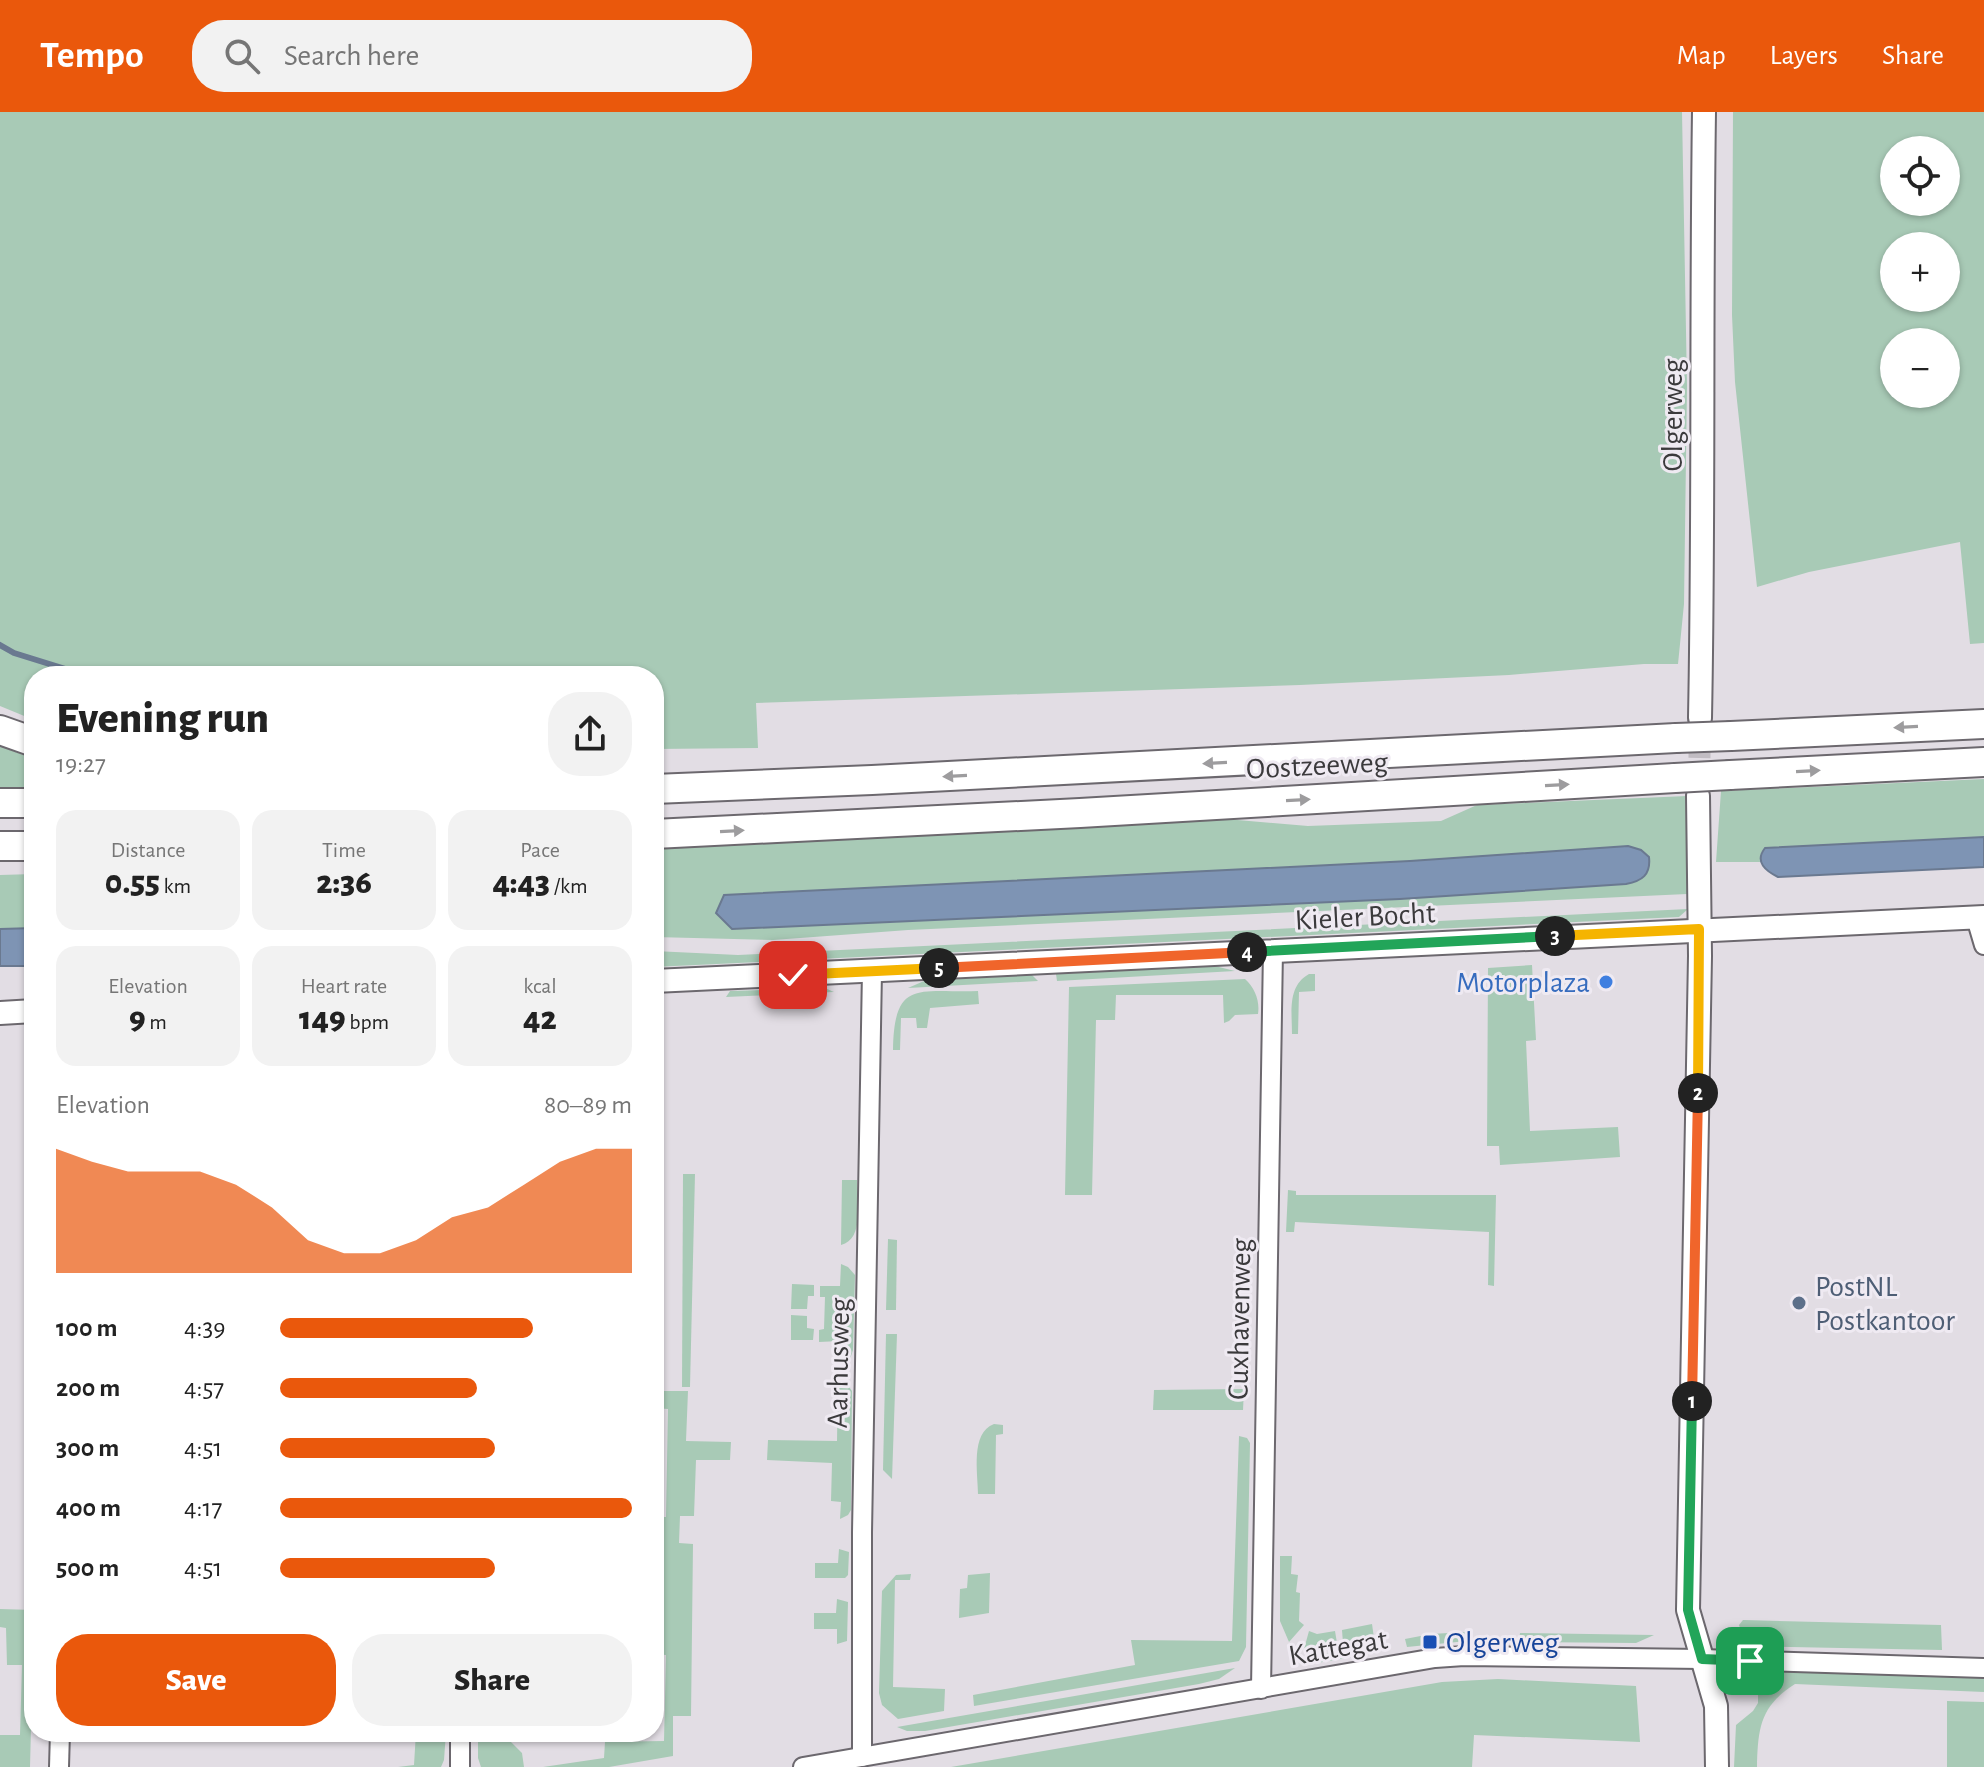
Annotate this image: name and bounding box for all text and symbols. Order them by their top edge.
search box [192,20,752,92]
icon: search [220,34,264,78]
text: Tempo [40,37,144,75]
text: Search here [284,41,419,71]
text: Map [1677,42,1726,70]
text: Layers [1770,42,1838,70]
text: Share [1882,42,1944,70]
map controls [1880,136,1960,408]
button: locate [1880,136,1960,216]
button: + [1880,232,1960,312]
button: − [1880,328,1960,408]
street label: Olgerweg [1658,358,1688,471]
button: share [548,692,632,776]
text: Evening run [56,697,269,741]
one-way arrow [1893,721,1918,734]
street label: Oostzeeweg [1245,747,1389,785]
text: 19:27 [56,751,106,777]
one-way arrow [1202,756,1227,769]
one-way arrow [1796,764,1821,777]
one-way arrow [942,770,967,783]
one-way arrow [1545,778,1570,791]
one-way arrow [1286,793,1311,806]
one-way arrow [720,824,745,837]
text: Distance [111,839,185,861]
text: Time [322,839,366,861]
text: Pace [520,839,560,861]
text: 0.55 [105,866,160,900]
text: 2:36 [316,866,372,900]
text: 4:43 [492,866,550,900]
text: km [160,875,191,897]
text: /km [550,875,588,897]
street label: Kieler Bocht [1294,898,1436,936]
pin: 3 [1535,916,1575,956]
text: 3 [1550,925,1560,947]
pin: 4 [1227,932,1267,972]
pin [759,941,827,1009]
text: 4 [1241,941,1253,963]
pin: 5 [919,948,959,988]
icon: check [771,953,815,997]
text: 5 [934,957,944,979]
place label: Motorplaza [1456,968,1590,998]
marker: Motorplaza [1597,973,1615,991]
text: Elevation [108,975,188,997]
text: Heart rate [301,975,387,997]
text: kcal [523,975,557,997]
text: 9 [129,1002,146,1036]
text: 149 [299,1002,346,1036]
text: 42 [523,1002,557,1036]
text: m [146,1011,167,1033]
text: bpm [346,1011,389,1033]
pin: 2 [1678,1073,1718,1113]
text: 2 [1693,1082,1703,1104]
text: Elevation [56,1092,150,1118]
text: 80–89 m [544,1092,632,1118]
street label: Cuxhavenweg [1224,1238,1256,1400]
place label: PostNL Postkantoor [1815,1272,1955,1336]
marker: PostNL Postkantoor [1790,1294,1808,1312]
street label: Aarhusweg [823,1297,855,1429]
text: 100 m [56,1315,117,1341]
text: 4:39 [184,1315,225,1341]
text: 200 m [56,1375,120,1401]
text: 4:57 [184,1375,224,1401]
pin: 1 [1672,1381,1712,1421]
text: 1 [1688,1390,1696,1412]
text: 300 m [56,1435,119,1461]
text: 4:51 [184,1435,222,1461]
text: 400 m [56,1495,121,1521]
text: 4:17 [184,1495,222,1521]
text: 500 m [56,1555,119,1581]
text: 4:51 [184,1555,222,1581]
street label: Kattegat [1286,1624,1390,1671]
pin [1716,1627,1784,1695]
place label: Olgerweg [1446,1628,1559,1658]
marker: Olgerweg [1421,1633,1439,1651]
button: Save [56,1634,336,1726]
button: Share [352,1634,632,1726]
icon: arrive [1728,1639,1772,1683]

